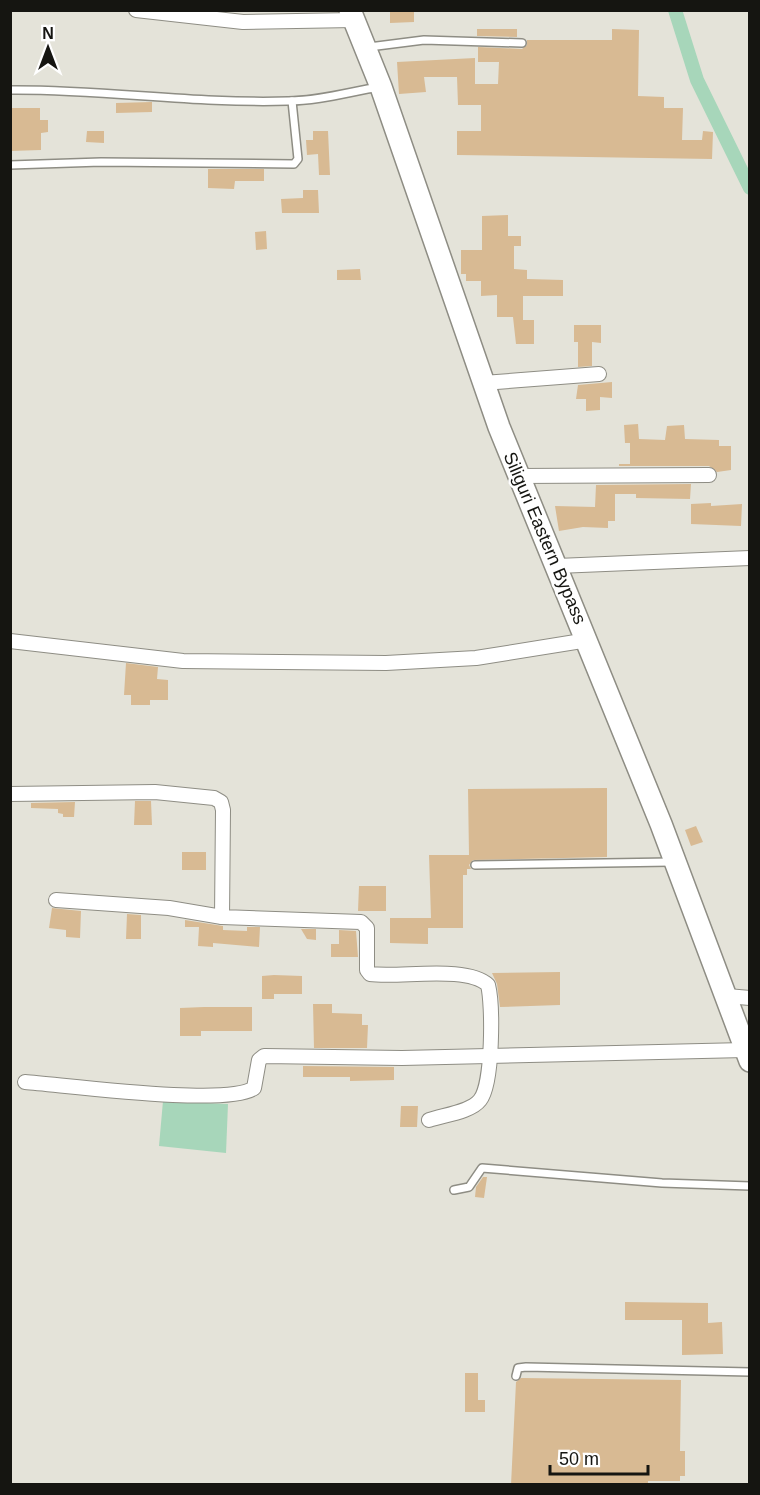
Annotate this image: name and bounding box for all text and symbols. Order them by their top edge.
north arrow [18,18,78,78]
text: N [42,25,54,42]
street label: Siliguri Eastern Bypass [500,449,590,627]
scale bar [550,1438,648,1476]
text: 50 m [559,1449,599,1469]

